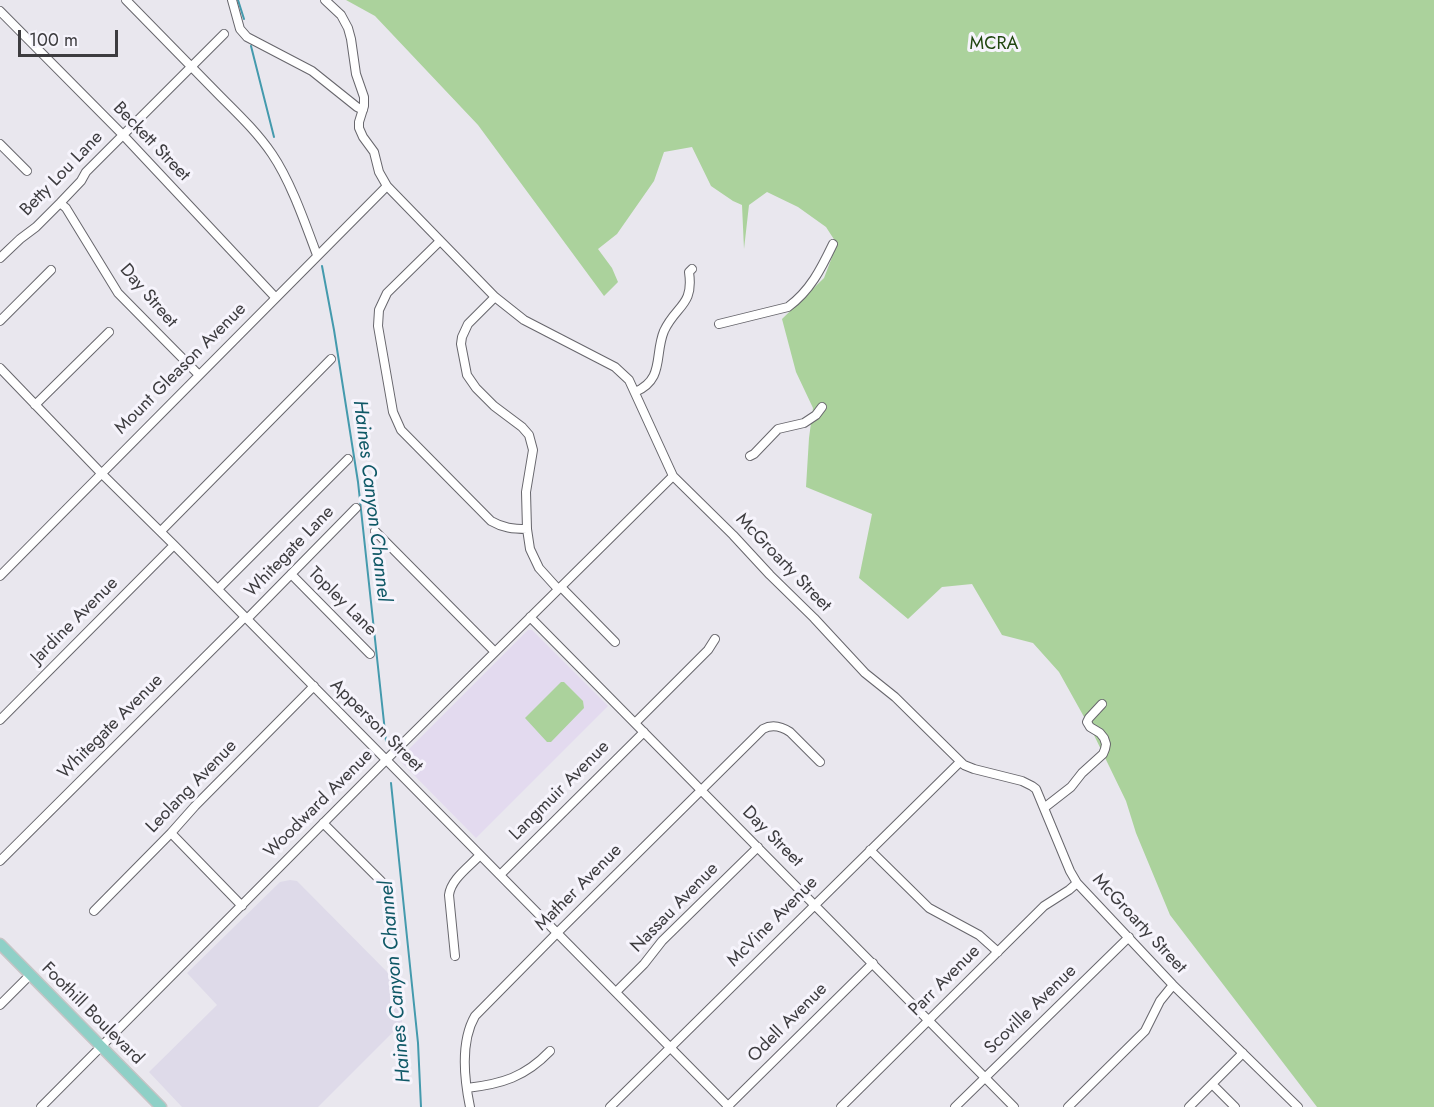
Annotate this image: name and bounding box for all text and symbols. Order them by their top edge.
scale bar [21,18,122,56]
text: 100 m [29,27,78,53]
park label: MCRA [970,34,1018,56]
street label: Beckett Street [108,98,194,186]
street label: Betty Lou Lane [16,127,108,221]
street label: Day Street [115,260,181,332]
street label: Mount Gleason Avenue [111,299,251,439]
water label: Haines Canyon Channel [347,399,395,603]
street label: Whitegate Lane [241,502,339,602]
street label: McGroarty Street [731,509,835,617]
street label: Topley Lane [303,563,381,641]
street label: Jardine Avenue [27,573,123,669]
street label: Whitegate Avenue [54,670,168,784]
street label: Apperson Street [325,675,427,777]
street label: Leolang Avenue [142,736,242,838]
street label: Langmuir Avenue [506,737,614,845]
street label: Woodward Avenue [260,745,378,863]
street label: Day Street [737,802,807,872]
street label: Mather Avenue [531,840,627,936]
street label: Nassau Avenue [627,859,723,957]
street label: McGroarty Street [1087,870,1191,978]
street label: McVine Avenue [723,872,823,972]
water label: Haines Canyon Channel [375,880,417,1084]
street label: Parr Avenue [905,941,985,1021]
street label: Foothill Boulevard [36,958,148,1070]
street label: Scoville Avenue [980,961,1082,1059]
street label: Odell Avenue [744,979,832,1067]

